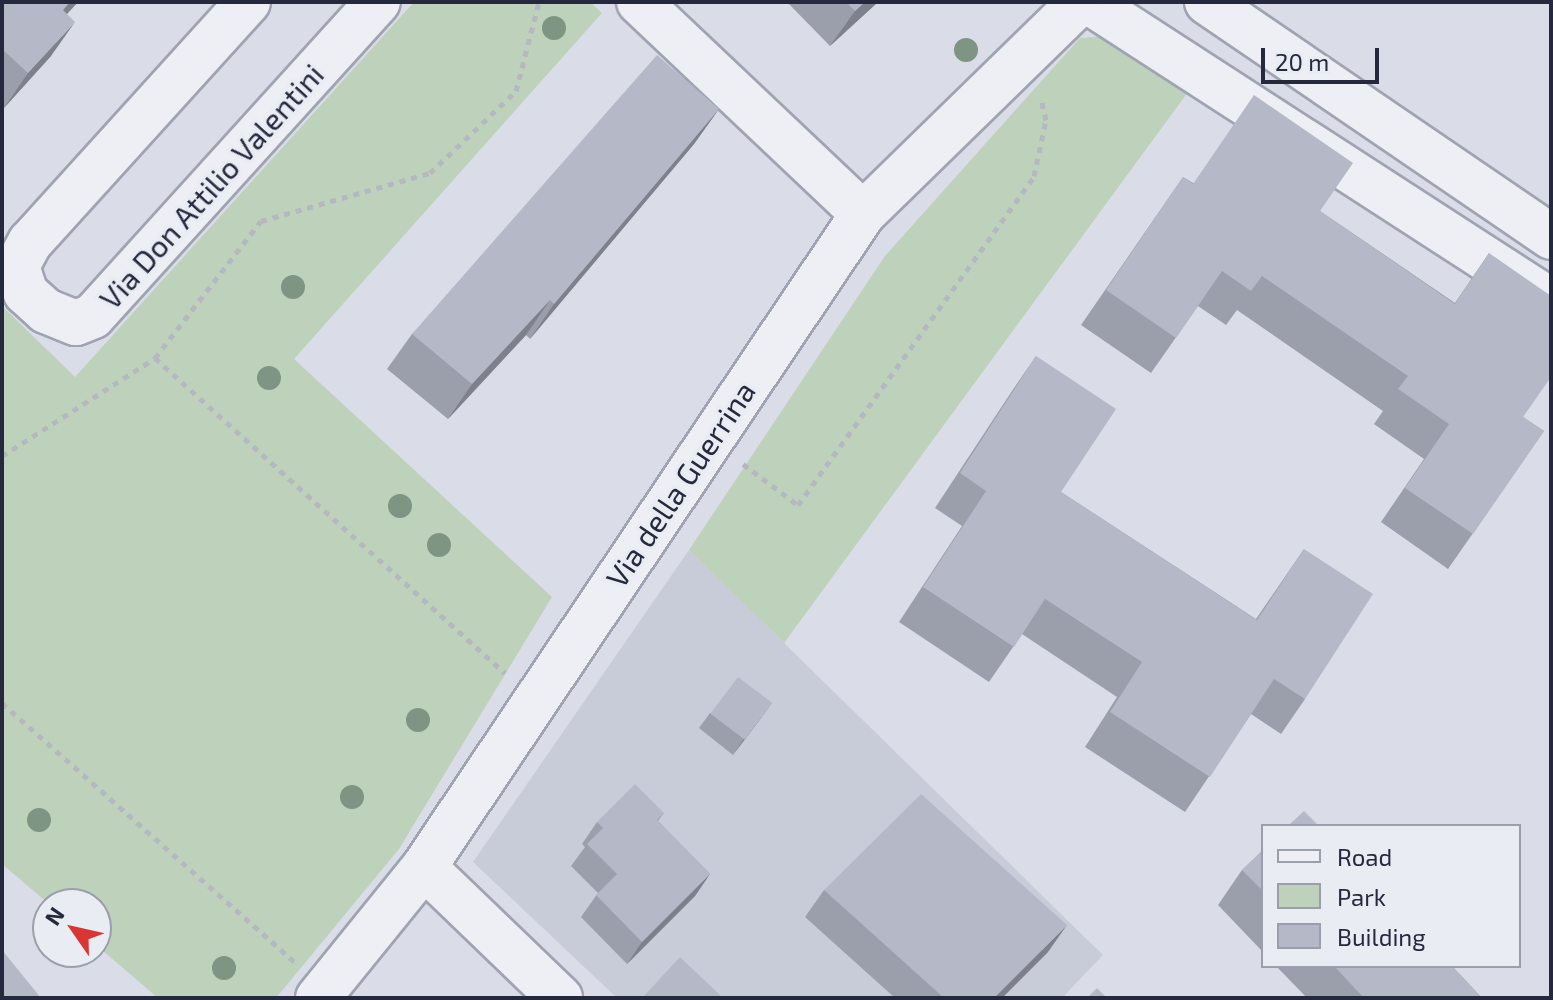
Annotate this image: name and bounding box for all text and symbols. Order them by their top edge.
scale bar [1265,32,1383,82]
text: 20 m [1275,47,1329,76]
street label: Via Don Attilio Valentini [91,56,331,316]
street label: Via della Guerrina [598,374,762,594]
legend [1261,824,1521,968]
text: Road [1337,842,1392,871]
text: Park [1337,882,1386,911]
north arrow [32,888,112,968]
text: N [39,902,69,930]
text: Building [1337,922,1426,951]

